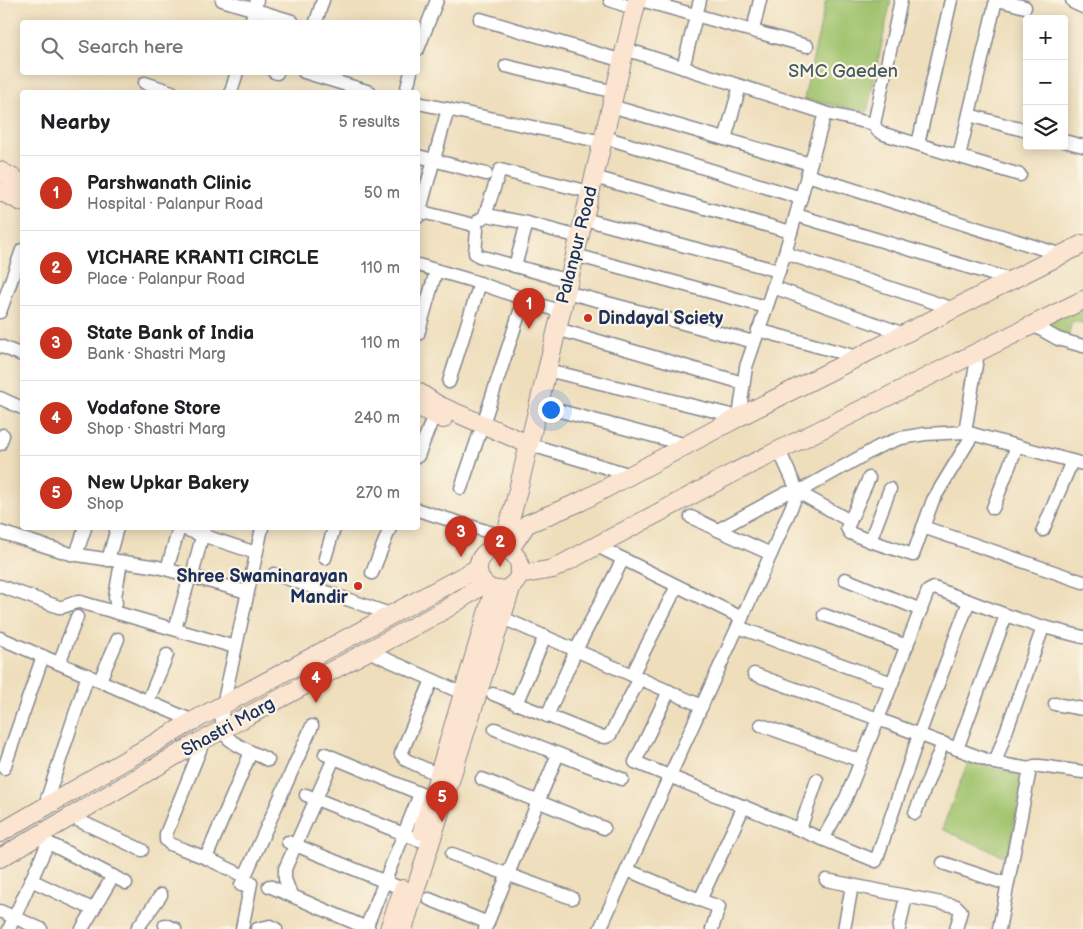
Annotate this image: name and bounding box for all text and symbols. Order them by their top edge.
map controls [1023,15,1068,150]
button: + [1023,15,1068,60]
search box [20,20,420,75]
icon: search [38,34,66,62]
text: Search here [78,36,183,59]
button: − [1023,60,1068,105]
park label: SMC Gaeden [788,61,898,82]
button: layers [1023,105,1068,150]
text: Nearby [40,110,110,135]
text: 5 results [338,113,400,132]
text: Parshwanath Clinic [87,172,251,195]
text: 1 [53,184,59,203]
text: 50 m [364,184,400,203]
street label: Palanpur Road [552,184,602,306]
text: Hospital · Palanpur Road [87,195,263,214]
text: VICHARE KRANTI CIRCLE [87,247,319,270]
text: 2 [51,259,61,278]
text: 110 m [361,259,400,278]
text: Place · Palanpur Road [87,270,245,289]
pin: 1 [513,288,545,329]
place label: Dindayal Sciety [598,308,724,329]
marker: Dindayal Sciety [582,312,594,324]
text: State Bank of India [87,322,254,345]
text: 3 [51,334,61,353]
text: 110 m [361,334,400,353]
text: Bank · Shastri Marg [87,345,226,364]
text: Vodafone Store [87,397,221,420]
your location [538,397,564,423]
text: 4 [51,409,61,428]
text: 240 m [354,409,400,428]
text: Shop · Shastri Marg [87,420,226,439]
text: New Upkar Bakery [87,472,249,495]
text: 5 [51,484,61,503]
text: 270 m [356,484,400,503]
text: Shop [87,495,124,514]
pin: 3 [445,516,477,557]
pin: 2 [484,526,516,567]
place label: Shree Swaminarayan Mandir [176,566,349,608]
marker: Shree Swaminarayan Mandir [352,580,364,592]
pin: 4 [300,662,332,703]
street label: Shastri Marg [178,693,278,761]
pin: 5 [426,781,458,822]

